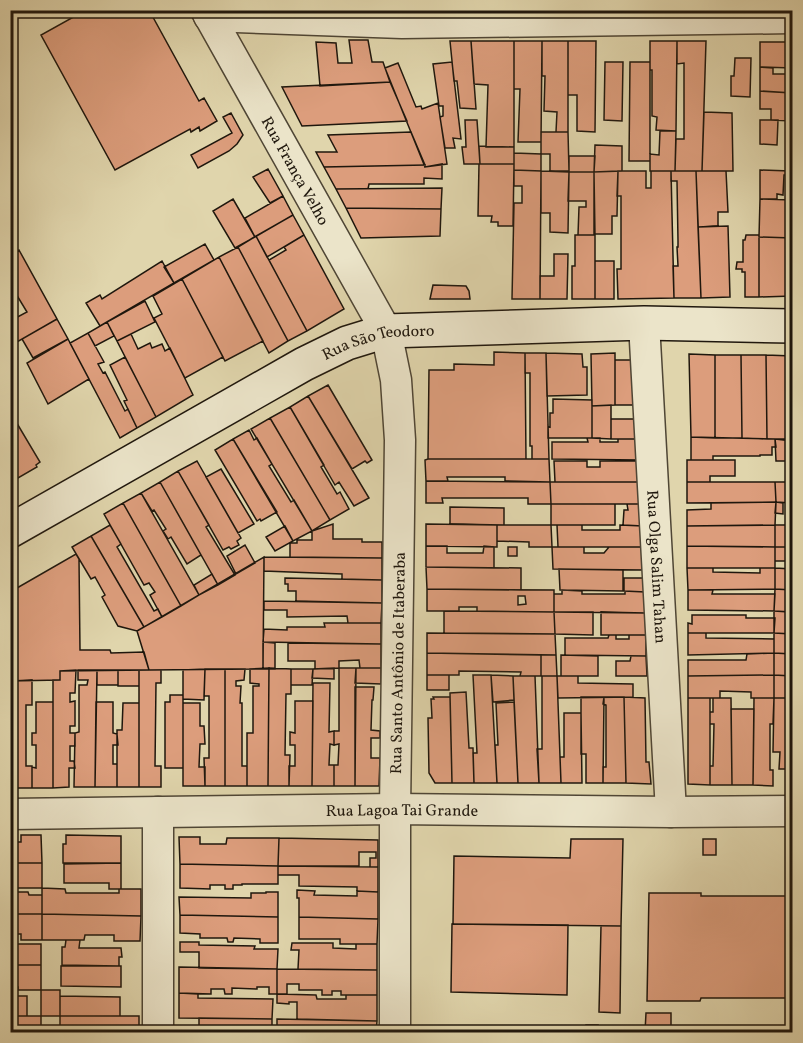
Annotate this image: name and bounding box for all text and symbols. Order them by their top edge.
street label: Rua França Velho [255,113,334,230]
street label: Rua São Teodoro [319,321,435,367]
street label: Rua Olga Salim Tahan [640,489,671,644]
street label: Rua Santo Antônio de Itaberaba [386,552,412,774]
street label: Rua Lagoa Tai Grande [326,800,478,823]

